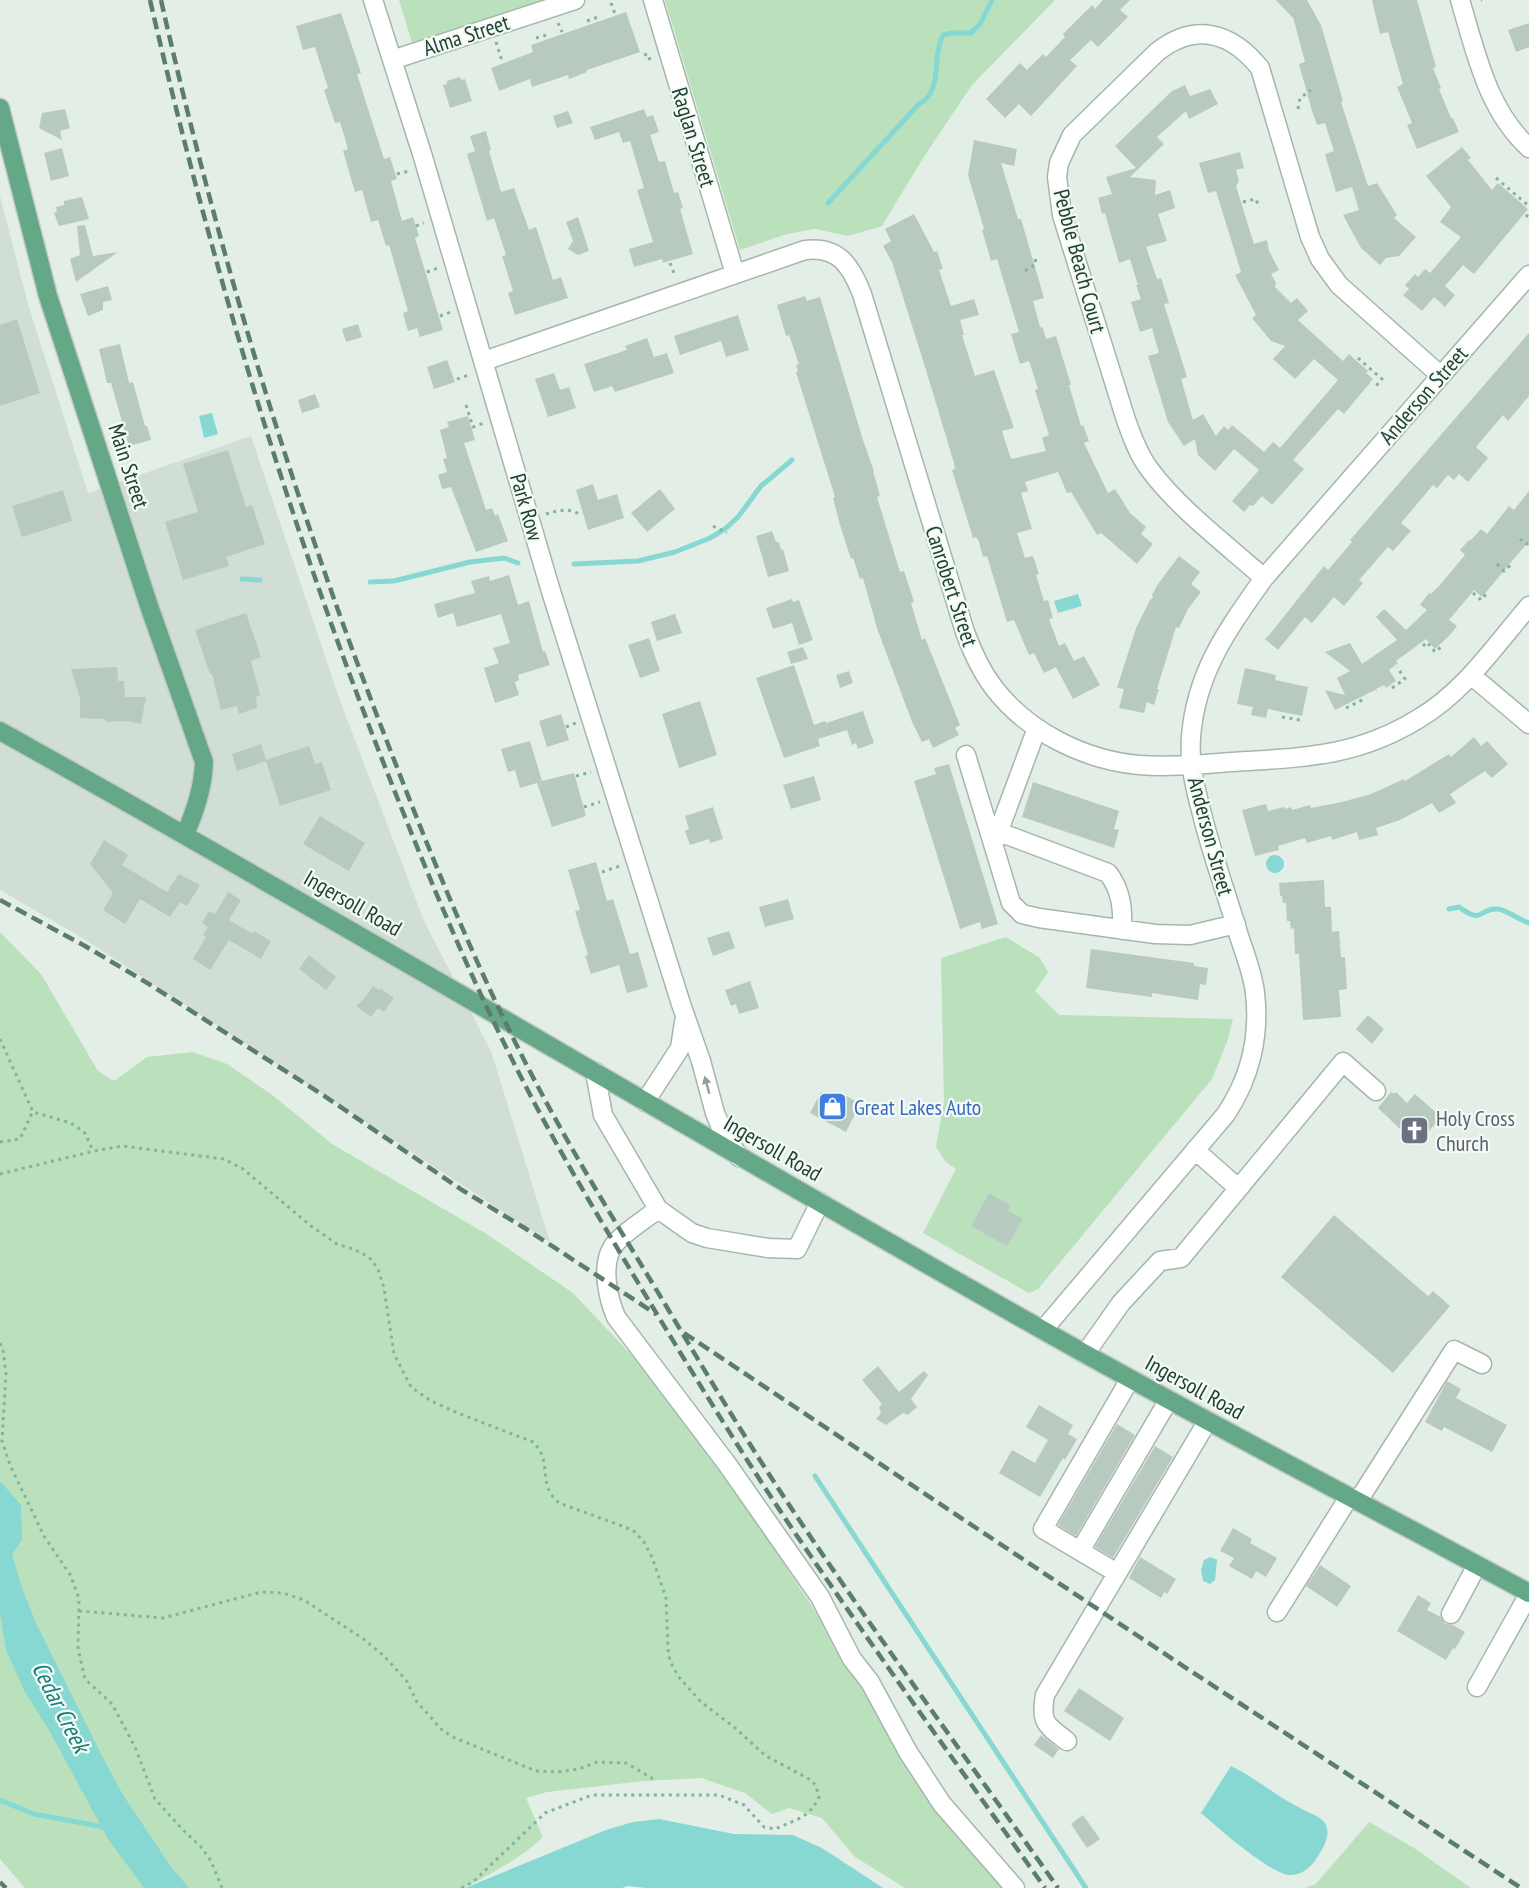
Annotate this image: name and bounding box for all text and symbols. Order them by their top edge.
street label: Alma Street [419,8,513,62]
street label: Raglan Street [666,84,722,190]
street label: Pebble Beach Court [1047,186,1113,336]
street label: Anderson Street [1373,340,1473,450]
street label: Main Street [102,420,156,512]
street label: Park Row [504,470,550,544]
street label: Canrobert Street [919,522,985,650]
street label: Anderson Street [1182,774,1240,898]
street label: Ingersoll Road [299,864,407,942]
one-way arrow [702,1076,711,1094]
shop icon: Great Lakes Auto [817,1091,849,1123]
place label: Great Lakes Auto [854,1093,981,1121]
place label: Holy Cross Church [1436,1104,1515,1157]
street label: Ingersoll Road [719,1109,827,1187]
church icon: Holy Cross Church [1399,1115,1431,1147]
street label: Ingersoll Road [1141,1348,1249,1426]
water label: Cedar Creek [25,1656,98,1760]

